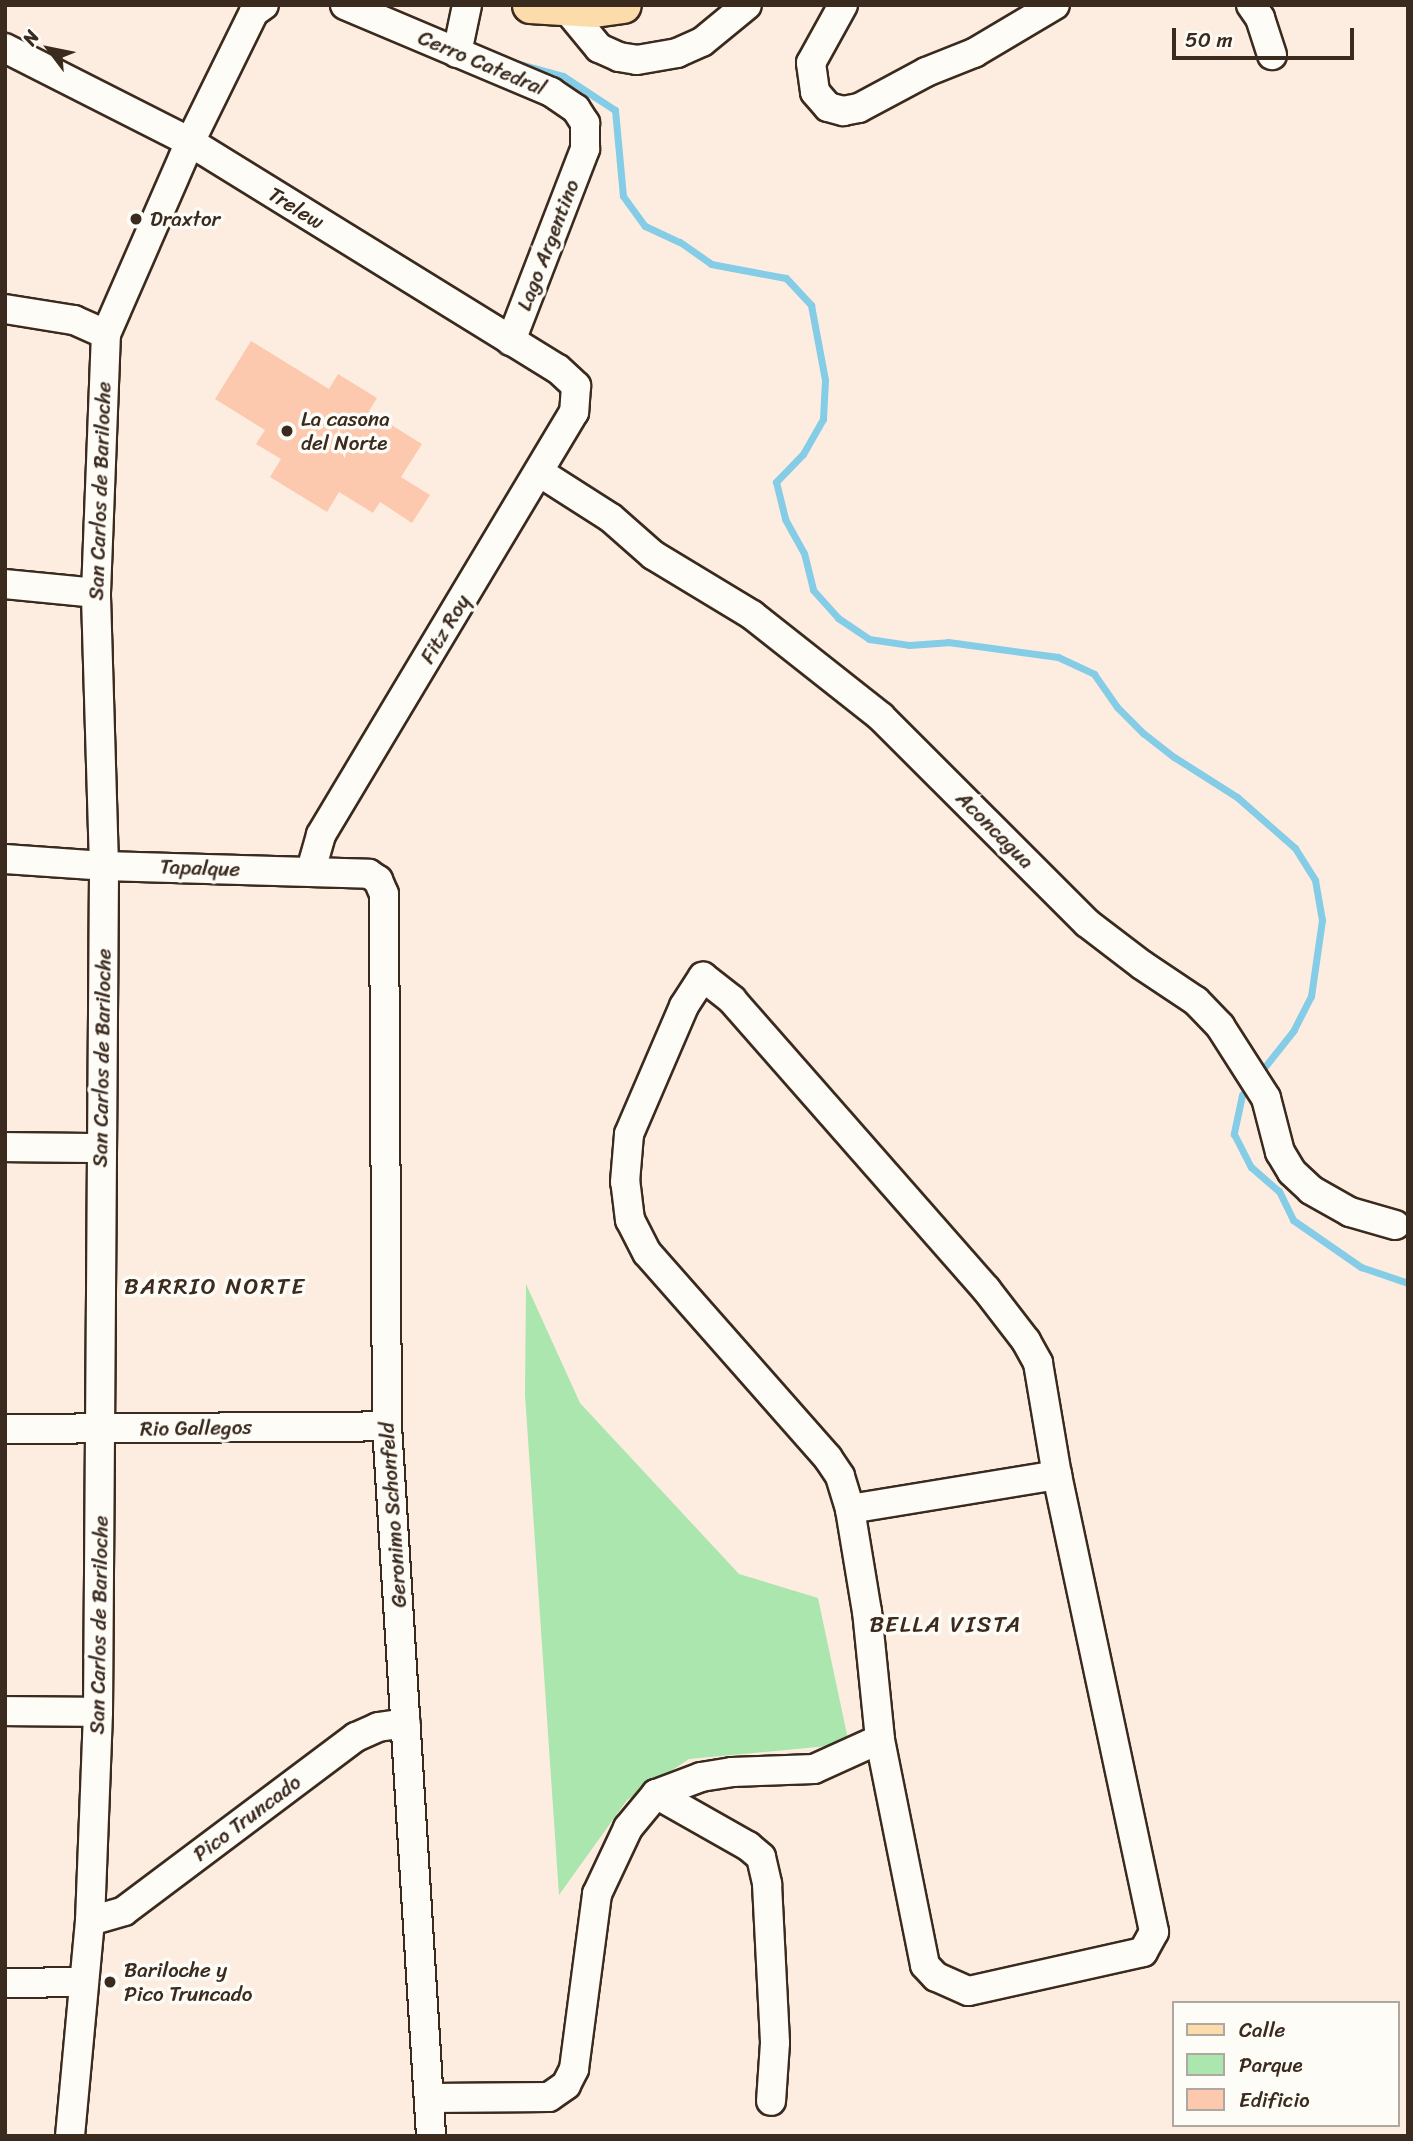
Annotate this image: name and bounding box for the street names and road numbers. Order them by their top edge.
street label: Cerro Catedral [414,25,550,101]
street label: Lago Argentino [511,176,585,314]
street label: Trelew [264,181,328,235]
street label: San Carlos de Bariloche [84,382,116,600]
street label: Fitz Roy [415,590,475,668]
street label: Aconcagua [951,786,1039,874]
street label: Tapalque [159,854,241,882]
street label: San Carlos de Bariloche [88,949,116,1167]
street label: Rio Gallegos [140,1414,252,1442]
street label: Geronimo Schonfeld [374,1421,412,1609]
street label: San Carlos de Bariloche [85,1516,113,1734]
street label: Pico Truncado [188,1769,306,1867]

